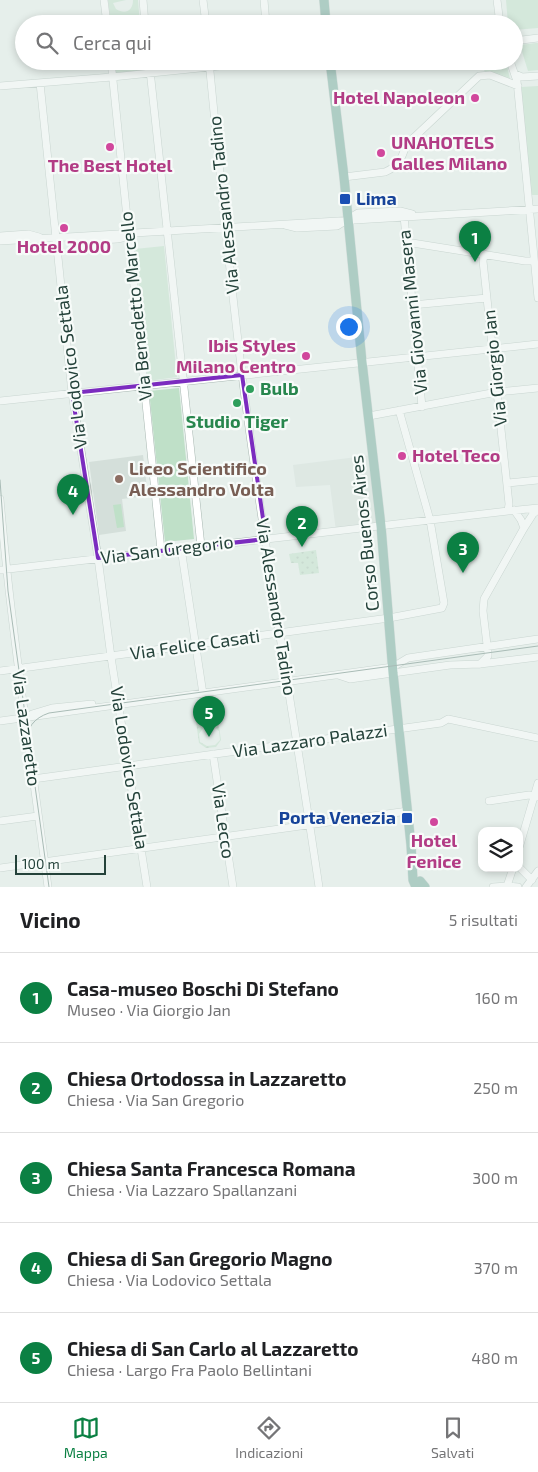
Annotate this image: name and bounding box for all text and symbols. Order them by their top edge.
search box [15,15,523,70]
icon: search [33,29,61,57]
text: Cerca qui [73,31,152,54]
place label: Hotel Napoleon [333,86,465,108]
marker: Hotel Napoleon [469,92,481,104]
street label: Via Alessandro Tadino [203,115,243,295]
place label: UNAHOTELS Galles Milano [391,131,507,174]
marker: The Best Hotel [104,141,116,153]
marker: UNAHOTELS Galles Milano [375,147,387,159]
place label: The Best Hotel [48,154,172,176]
place label: Lima [356,187,397,209]
marker: Lima [338,192,352,206]
street label: Via Benedetto Marcello [114,210,156,402]
pin: 1 [459,221,491,262]
marker: Hotel 2000 [58,222,70,234]
street label: Via Giovanni Masera [392,229,432,396]
place label: Hotel 2000 [17,235,111,257]
street label: Via Lodovico Settala [49,284,91,450]
street label: Via Giorgio Jan [477,309,511,428]
your location [336,314,362,340]
place label: Ibis Styles Milano Centro [176,334,296,377]
marker: Ibis Styles Milano Centro [300,350,312,362]
place label: Bulb [260,377,299,399]
marker: Bulb [244,383,256,395]
marker: Studio Tiger [231,397,243,409]
place label: Studio Tiger [186,410,289,432]
place label: Hotel Teco [412,444,500,466]
marker: Hotel Teco [396,450,408,462]
street label: Corso Buenos Aires [345,454,383,612]
place label: Liceo Scientifico Alessandro Volta [129,457,274,500]
marker: Liceo Scientifico Alessandro Volta [113,473,125,485]
pin: 4 [57,474,89,515]
pin: 2 [286,506,318,547]
street label: Via Alessandro Tadino [252,517,302,697]
street label: Via San Gregorio [99,530,235,568]
pin: 3 [447,532,479,573]
street label: Via Felice Casati [128,624,261,664]
street label: Via Lazzaretto [8,668,46,787]
street label: Via Lodovico Settala [106,685,154,851]
pin: 5 [193,696,225,737]
street label: Via Lazzaro Palazzi [231,718,389,762]
street label: Via Lecco [208,782,240,860]
place label: Porta Venezia [279,806,396,828]
marker: Porta Venezia [400,811,414,825]
marker: Hotel Fenice [428,816,440,828]
map controls [478,827,523,872]
button: layers [478,827,523,872]
place label: Hotel Fenice [407,829,461,872]
scale bar [15,852,106,875]
text: 100 m [22,855,60,872]
text: Vicino [20,907,81,932]
text: 5 risultati [449,910,518,929]
text: Casa-museo Boschi Di Stefano [67,977,339,1000]
text: 1 [33,988,39,1007]
text: 160 m [475,988,518,1007]
text: Museo · Via Giorgio Jan [67,1000,231,1019]
text: Chiesa Ortodossa in Lazzaretto [67,1067,346,1090]
text: 2 [31,1078,41,1097]
text: 250 m [473,1078,518,1097]
text: Chiesa · Via San Gregorio [67,1090,244,1109]
text: Chiesa Santa Francesca Romana [67,1157,355,1180]
text: 3 [31,1168,41,1187]
text: 300 m [472,1168,518,1187]
text: Chiesa · Via Lazzaro Spallanzani [67,1180,297,1199]
text: Chiesa di San Gregorio Magno [67,1247,332,1270]
text: 4 [31,1258,41,1277]
text: 370 m [474,1258,518,1277]
text: Chiesa · Via Lodovico Settala [67,1270,272,1289]
text: Chiesa di San Carlo al Lazzaretto [67,1337,358,1360]
text: 5 [32,1348,40,1367]
text: 480 m [471,1348,518,1367]
text: Chiesa · Largo Fra Paolo Bellintani [67,1360,312,1379]
tab: Mappa [64,1414,108,1461]
tab: Indicazioni [235,1414,303,1461]
tab: Salvati [431,1414,474,1461]

